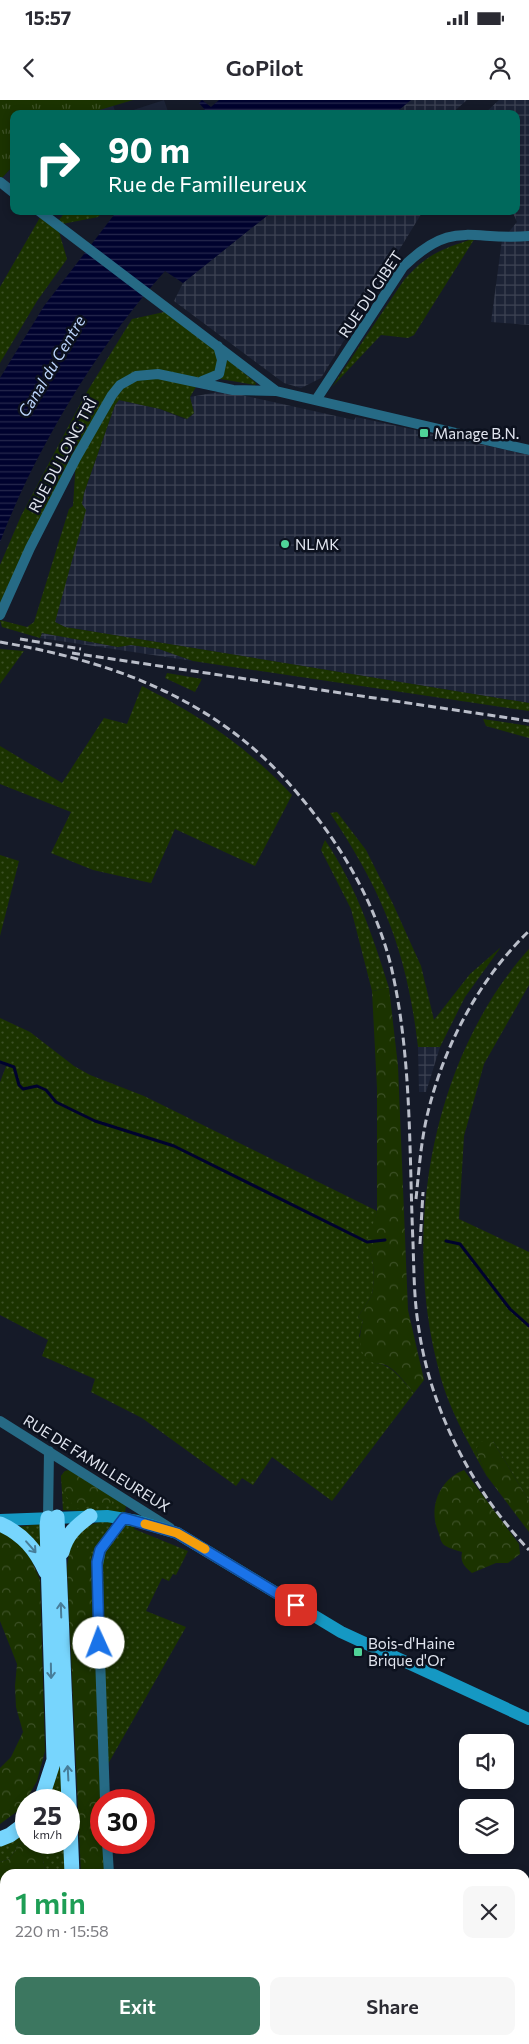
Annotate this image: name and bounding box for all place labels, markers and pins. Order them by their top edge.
place label: Manage B.N. [434,424,519,442]
marker: Manage B.N. [418,427,430,439]
place label: NLMK [295,535,339,553]
marker: NLMK [279,538,291,550]
pin [275,1584,317,1626]
place label: Bois-d'Haine Brique d'Or [368,1634,455,1669]
marker: Bois-d'Haine Brique d'Or [352,1646,364,1658]

